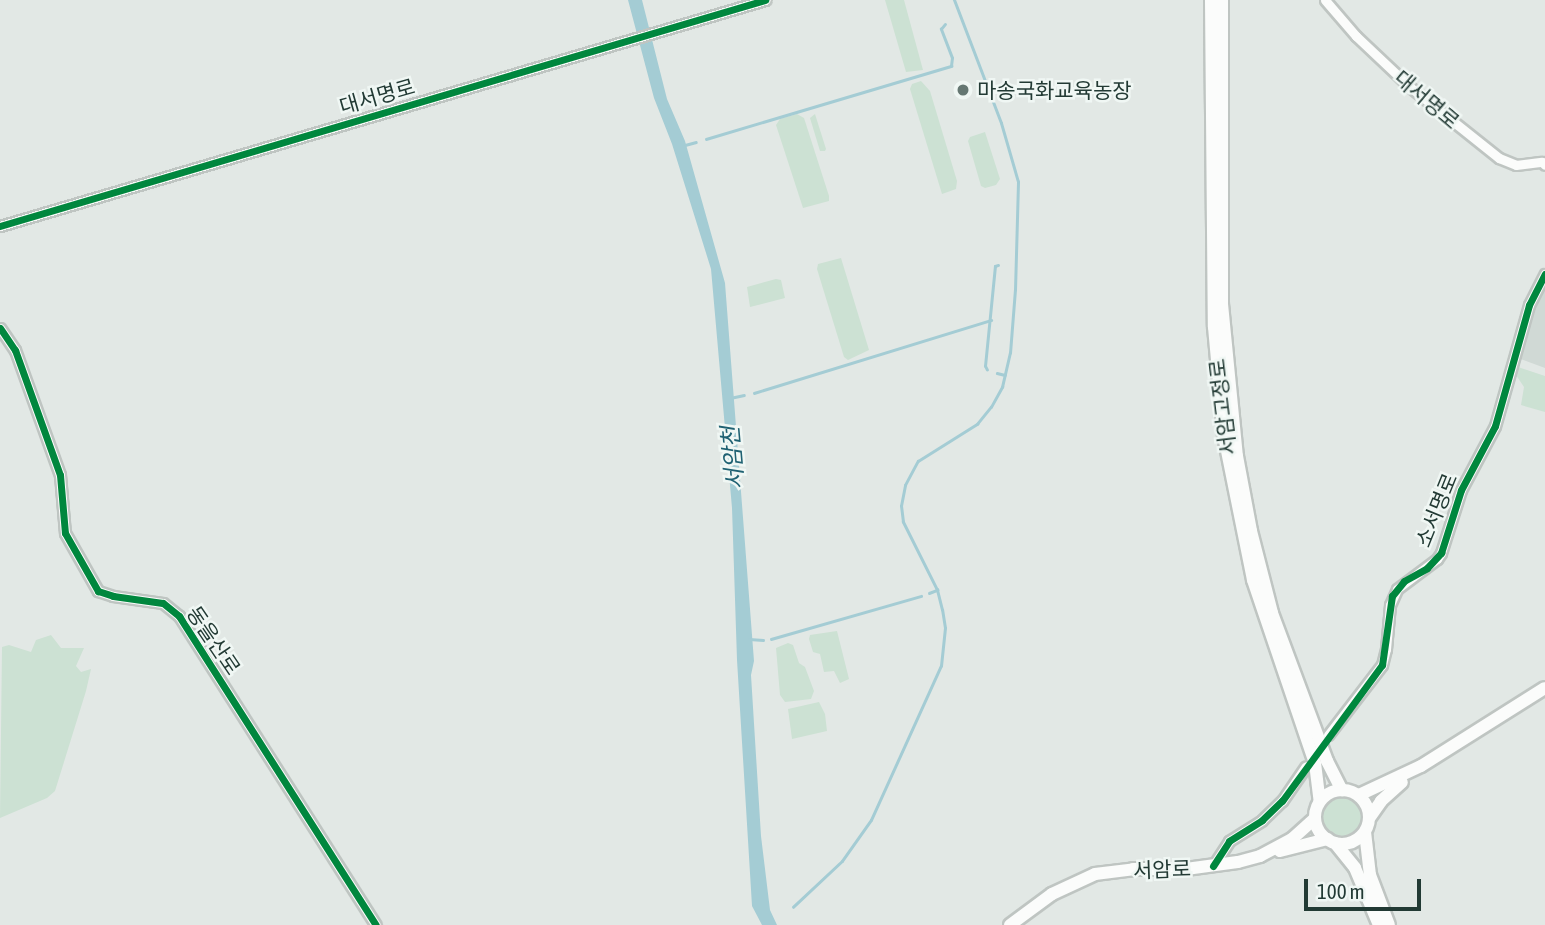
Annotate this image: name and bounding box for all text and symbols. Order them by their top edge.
street label: 대서명로 [1389,65,1465,133]
street label: 대서명로 [336,73,418,119]
place label: 마송국화교육농장 [977,77,1132,103]
marker: 마송국화교육농장 [955,82,971,98]
street label: 서암고정로 [1204,358,1240,456]
water label: 서암천 [716,425,750,491]
street label: 소서명로 [1410,469,1462,551]
street label: 동을산로 [182,601,246,679]
street label: 서암로 [1133,855,1191,883]
scale bar [1307,866,1424,910]
text: 100 m [1317,879,1365,903]

